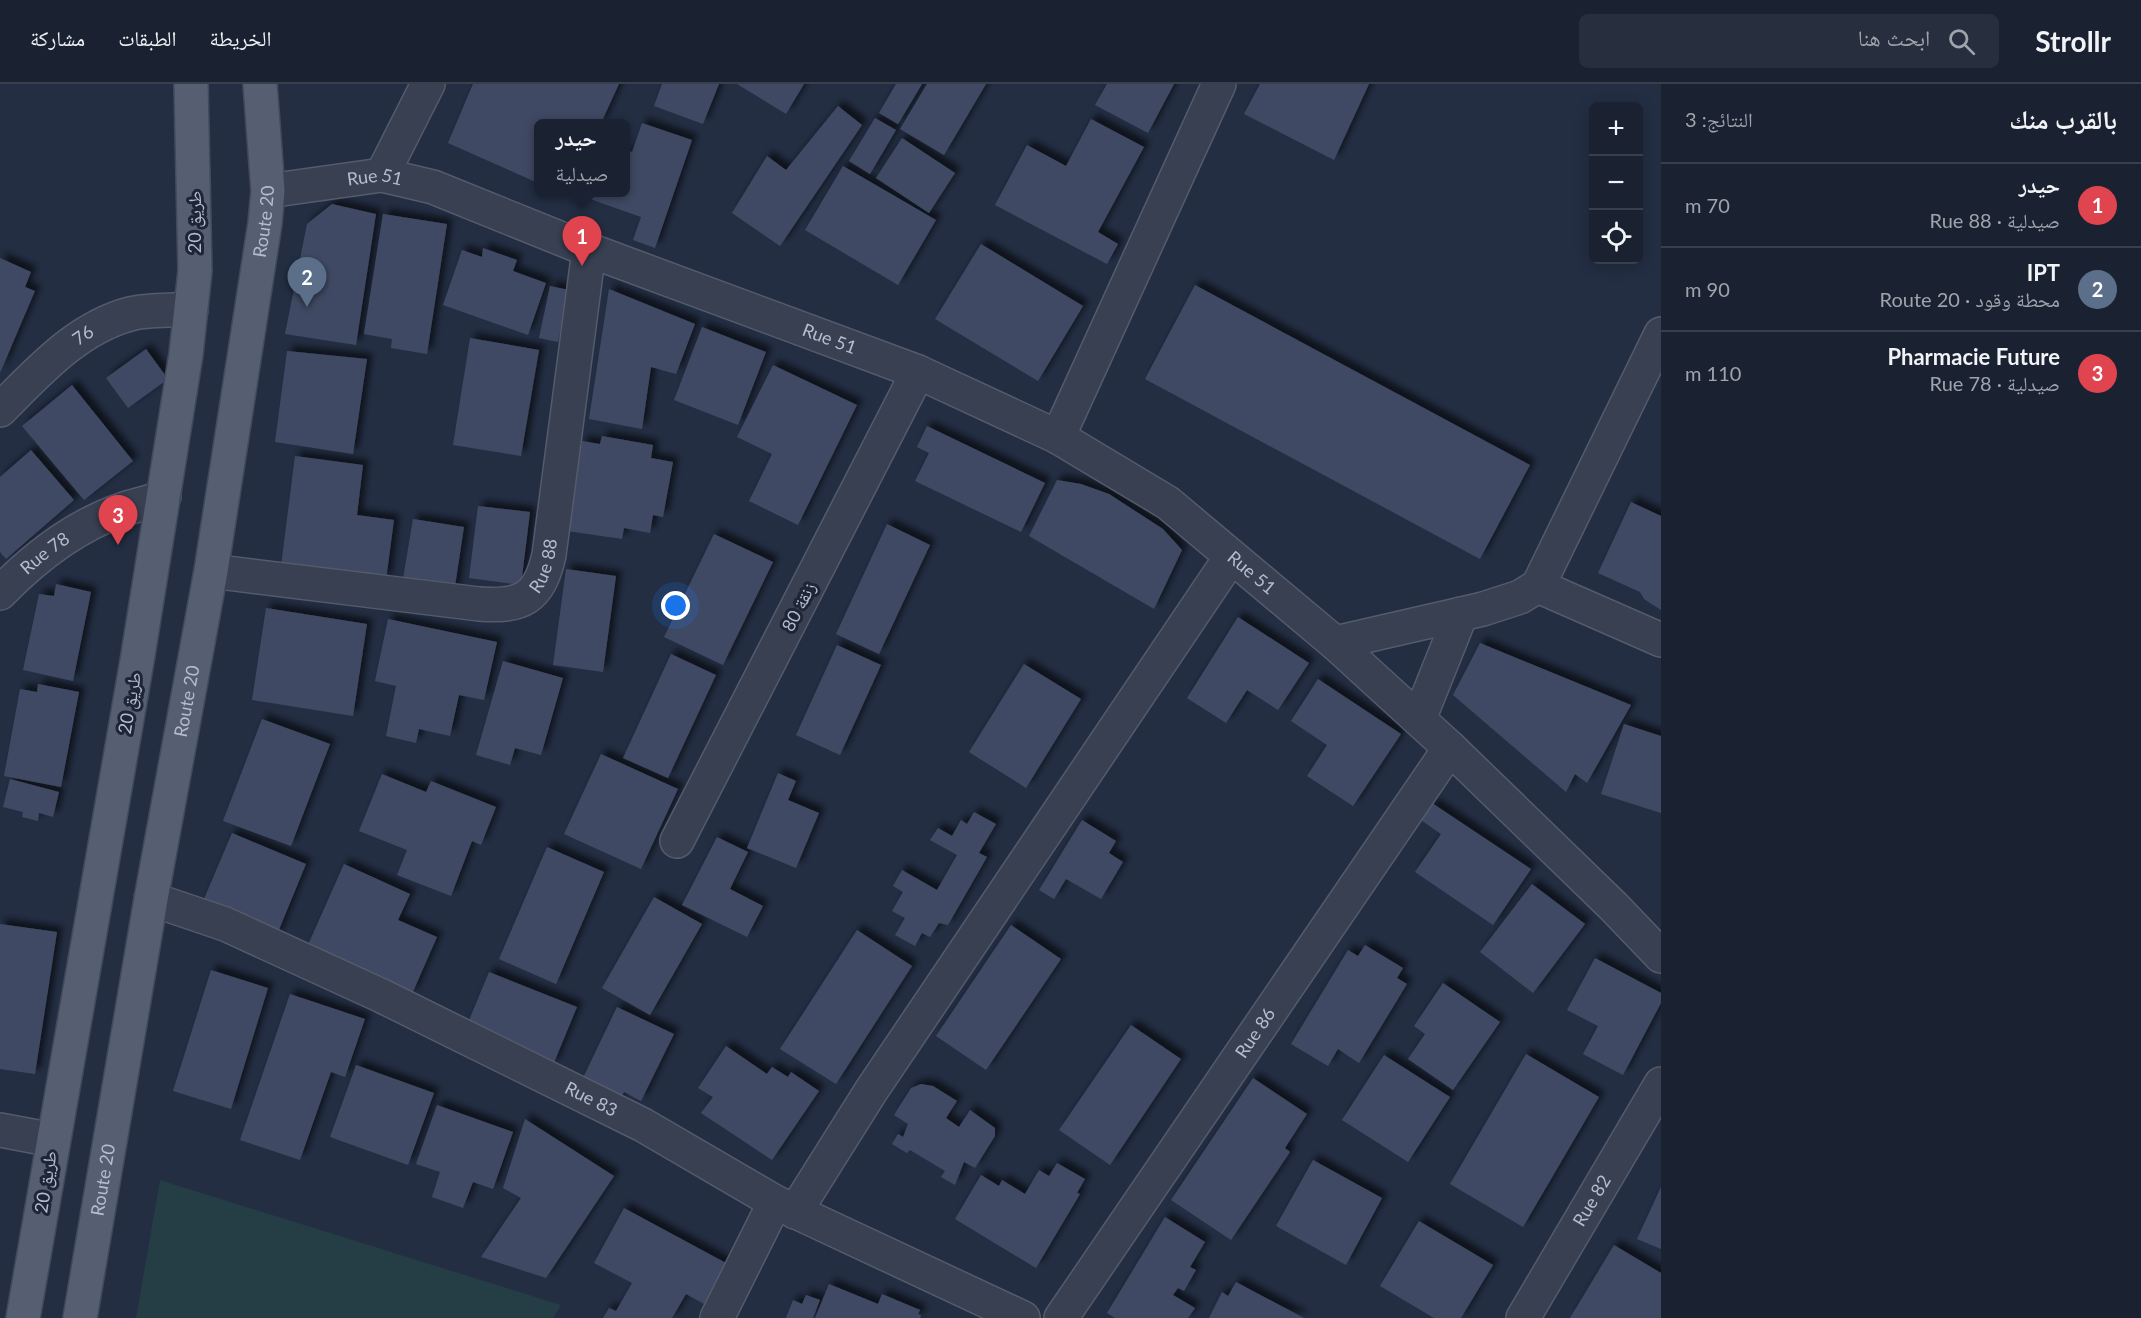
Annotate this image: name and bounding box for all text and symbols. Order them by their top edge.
search box [1579,14,1999,68]
text: ابحث هنا [1858,24,1930,51]
text: Strollr [2035,24,2111,58]
text: مشاركة [30,25,85,50]
text: الطبقات [118,25,177,50]
text: الخريطة [210,25,271,50]
icon: search [1945,25,1978,58]
map controls [1589,102,1643,264]
button: + [1589,102,1643,156]
text: بالقرب منك [2009,103,2117,135]
text: النتائج: 3 [1685,107,1753,131]
popup [534,119,630,197]
text: حيدر [556,124,597,151]
button: − [1589,156,1643,210]
text: صيدلية [556,161,608,185]
street label: Rue 51 [346,163,405,190]
text: حيدر [2019,171,2060,198]
street label: Route 20 [248,185,278,259]
street label: طريق 20 [183,191,206,253]
text: 70 m [1685,193,1730,217]
text: 1 [2092,193,2103,217]
text: صيدلية · Rue 88 [1930,208,2060,232]
button: locate [1589,210,1643,264]
pin: 1 [562,216,602,266]
pin: 2 [288,258,326,307]
text: IPT [2027,259,2060,286]
text: 90 m [1685,277,1730,301]
text: 2 [2092,277,2103,301]
text: محطة وقود · Route 20 [1880,287,2060,311]
street label: Rue 51 [800,318,860,358]
street label: 76 [68,320,97,349]
text: Pharmacie Future [1887,343,2060,370]
text: 110 m [1685,361,1741,385]
text: 3 [2092,361,2103,385]
text: صيدلية · Rue 78 [1930,371,2060,395]
pin: 3 [98,496,138,545]
street label: Rue 78 [15,527,73,578]
street label: Rue 88 [524,537,561,597]
street label: Rue 51 [1223,546,1280,598]
street label: زنقة 80 [776,578,820,635]
your location [661,591,690,620]
street label: Route 20 [169,663,204,739]
street label: طريق 20 [113,670,146,736]
street label: Rue 86 [1230,1003,1280,1062]
street label: Rue 83 [561,1076,621,1121]
street label: Route 20 [86,1142,119,1217]
street label: طريق 20 [29,1149,62,1215]
street label: Rue 82 [1568,1171,1615,1230]

